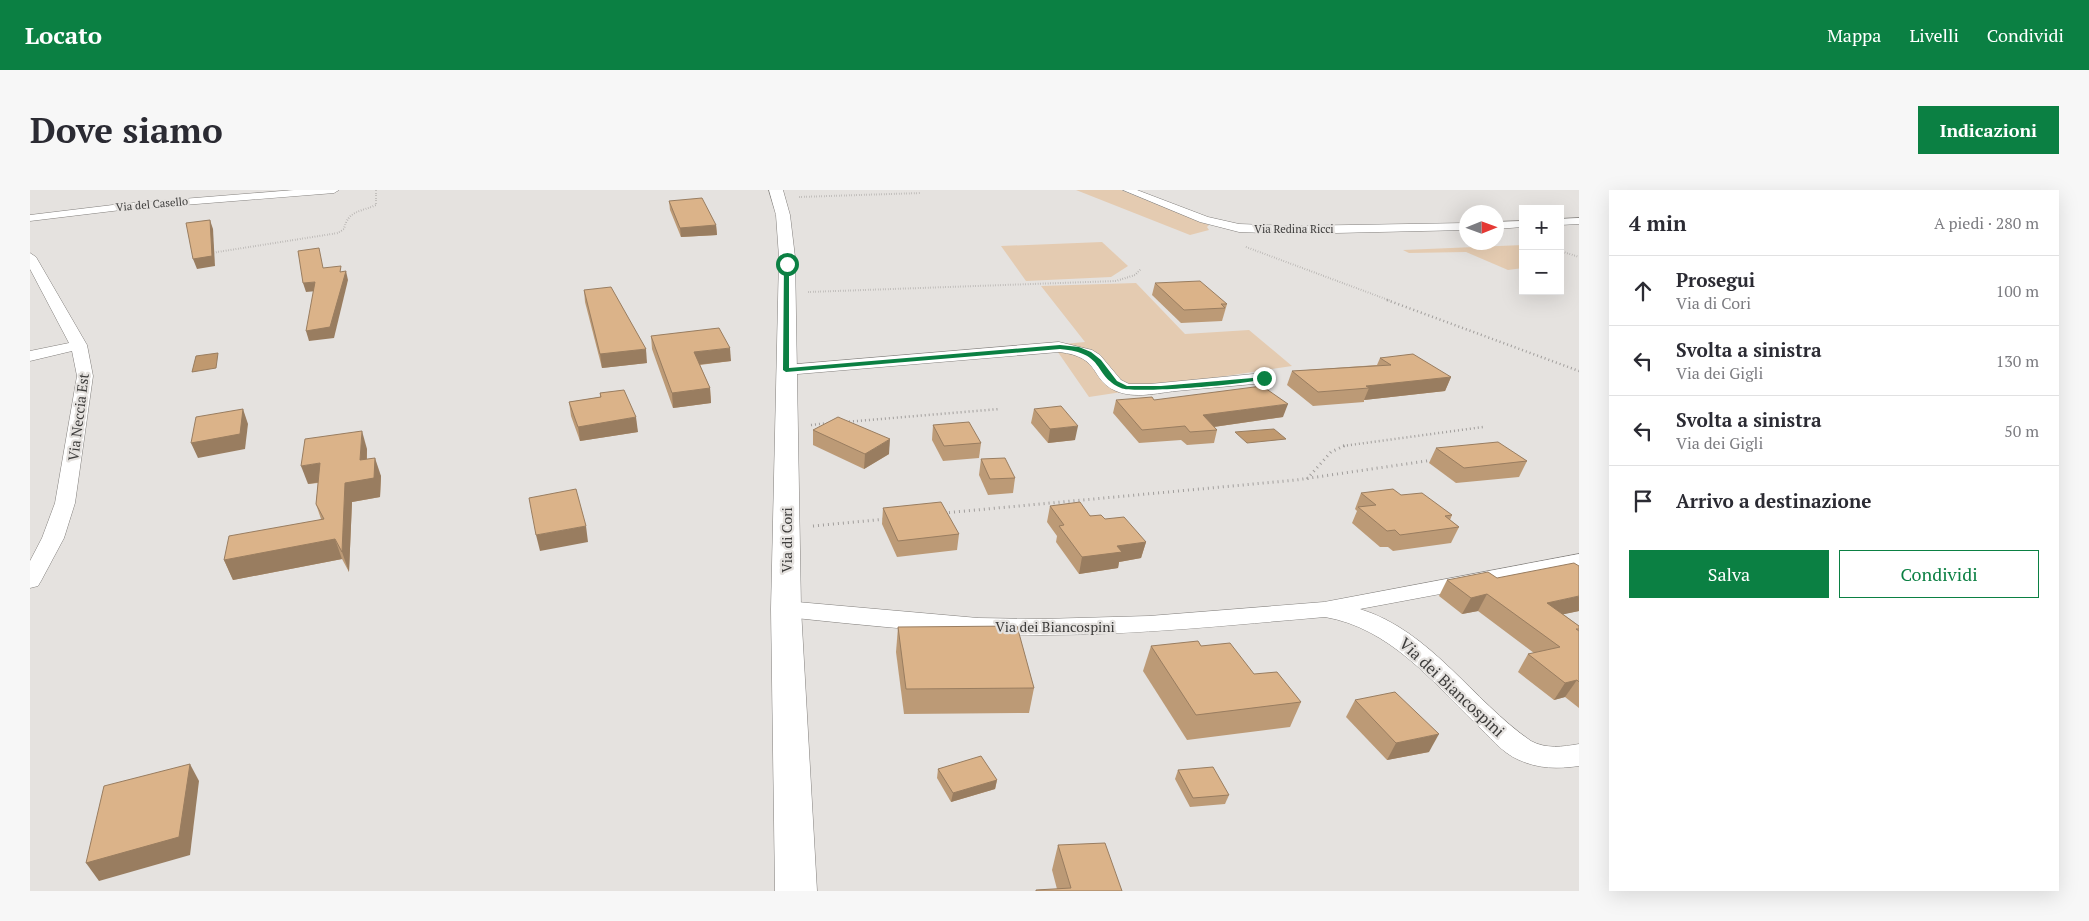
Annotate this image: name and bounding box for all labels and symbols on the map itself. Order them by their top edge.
street label: Via del Casello [115,194,189,214]
north arrow [1459,205,1504,250]
street label: Via Redina Ricci [1254,222,1334,236]
route start [776,253,799,276]
route end [1253,367,1276,390]
street label: Via Neccia Est [63,371,93,462]
street label: Via di Cori [777,507,796,573]
street label: Via dei Biancospini [995,617,1115,636]
street label: Via dei Biancospini [1394,632,1510,742]

